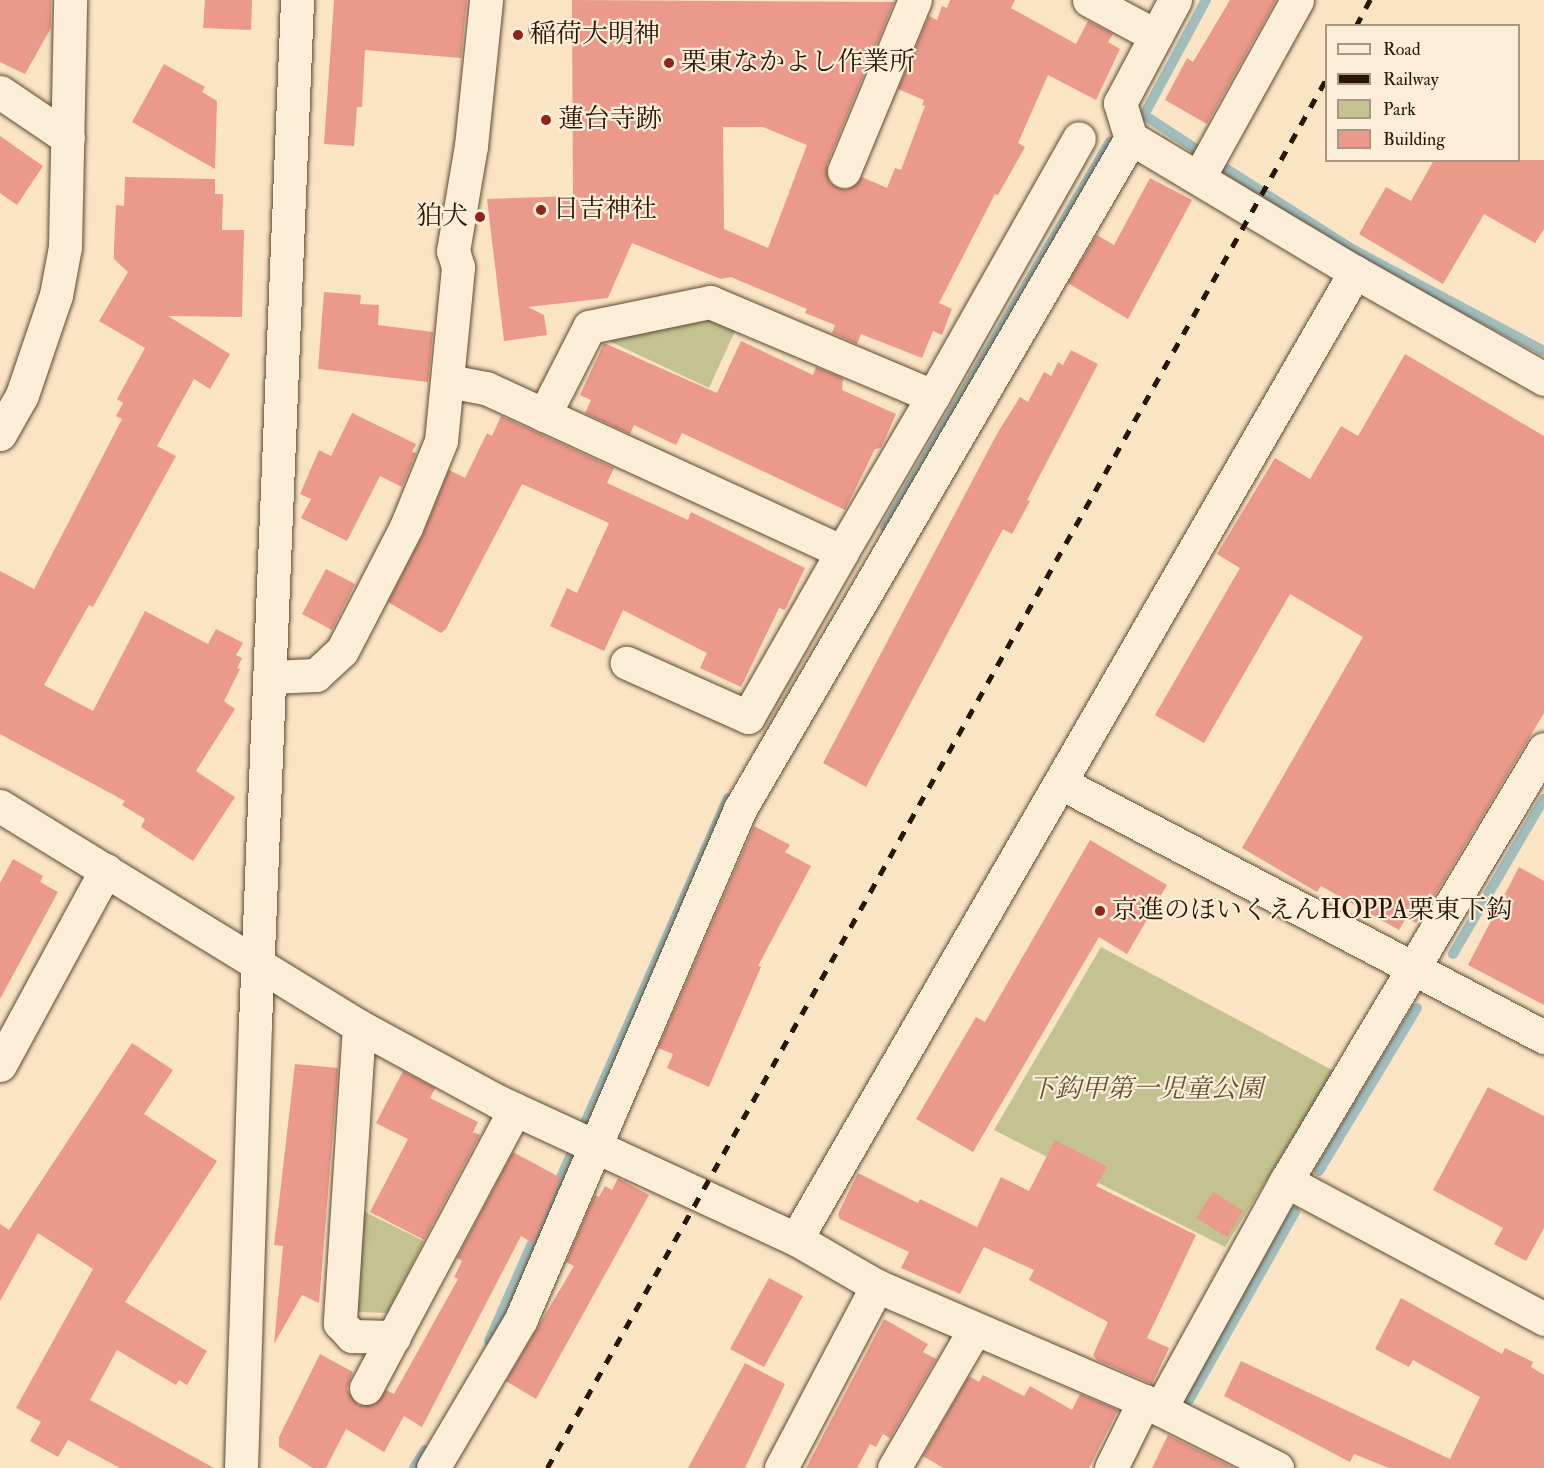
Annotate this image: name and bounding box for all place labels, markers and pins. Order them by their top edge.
place label: 稲荷大明神 [530,19,660,51]
marker: 稲荷大明神 [511,28,525,42]
place label: 栗東なかよし作業所 [681,47,915,79]
marker: 栗東なかよし作業所 [662,56,676,70]
place label: 蓮台寺跡 [558,104,662,136]
marker: 蓮台寺跡 [539,113,553,127]
place label: 日吉神社 [553,194,657,226]
place label: 狛犬 [416,201,468,233]
marker: 日吉神社 [534,203,548,217]
marker: 狛犬 [473,210,487,224]
place label: 京進のほいくえんHOPPA栗東下鈎 [1112,895,1512,927]
marker: 京進のほいくえんHOPPA栗東下鈎 [1093,904,1107,918]

